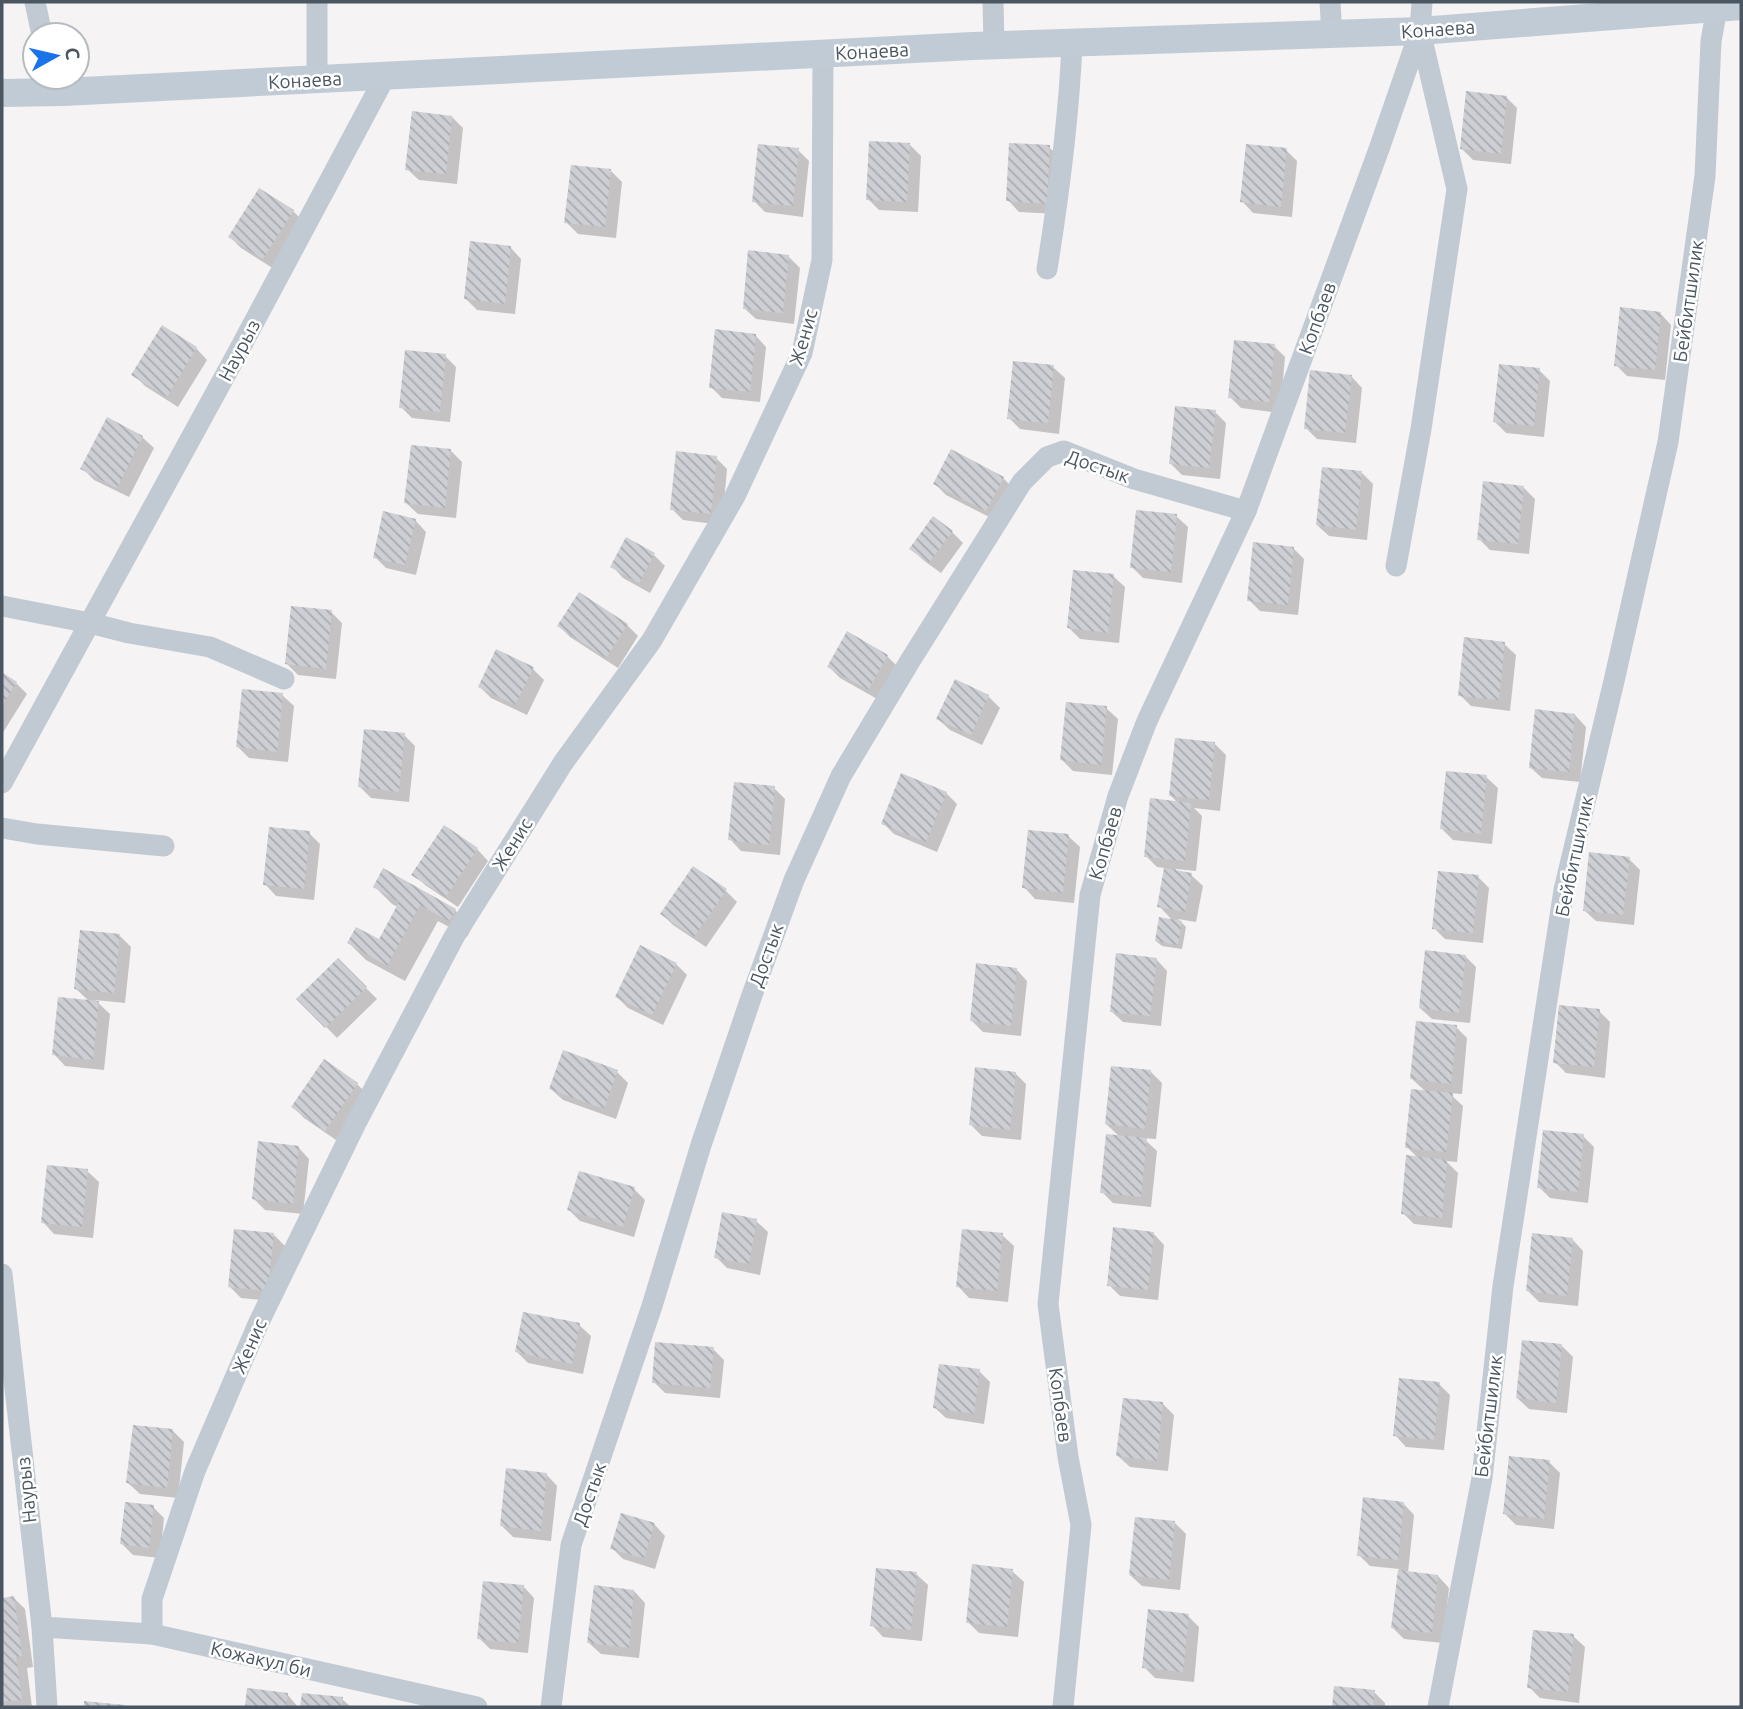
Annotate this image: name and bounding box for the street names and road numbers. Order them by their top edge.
street label: Конаева [1400,15,1476,43]
street label: Конаева [834,38,910,64]
street label: Конаева [267,67,343,93]
street label: Бейбитшилик [1669,238,1707,363]
street label: Копбаев [1294,279,1340,357]
street label: Женис [784,306,822,368]
street label: Наурыз [214,315,264,385]
street label: Достык [1063,445,1133,487]
street label: Бейбитшилик [1550,793,1598,918]
street label: Копбаев [1084,804,1126,882]
street label: Женис [487,814,537,874]
street label: Достык [744,920,788,990]
street label: Женис [227,1315,271,1377]
street label: Бейбитшилик [1470,1353,1506,1478]
street label: Копбаев [1045,1366,1077,1444]
street label: Наурыз [12,1456,40,1524]
street label: Достык [568,1459,610,1529]
street label: Кожакул би [209,1637,313,1681]

